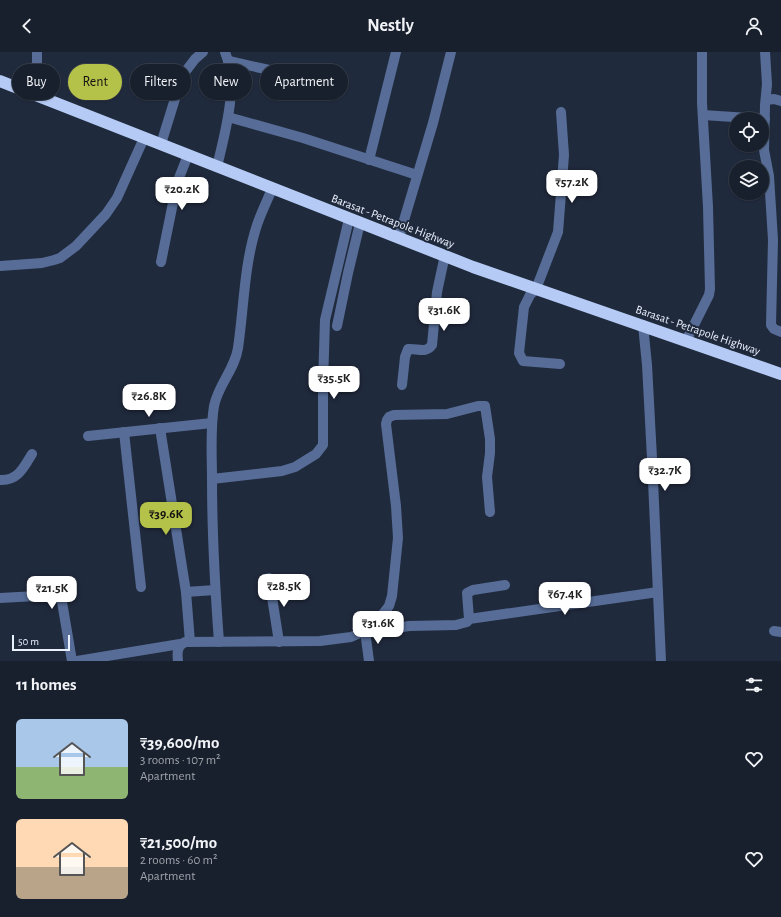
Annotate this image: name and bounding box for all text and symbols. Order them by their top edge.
icon: back [16,15,38,37]
icon: person [743,15,765,37]
text: Nestly [367,17,414,35]
chip: Buy [12,64,60,100]
chip: Rent [68,64,122,100]
chip: Filters [130,64,191,100]
chip: New [199,64,252,100]
chip: Apartment [260,64,348,100]
map controls [729,112,769,200]
button: locate [729,112,769,152]
button: layers [729,160,769,200]
pin: ₹57.2K [539,170,605,204]
text: ₹57.2K [555,176,589,189]
pin: ₹20.2K [149,177,215,211]
text: ₹20.2K [164,183,200,196]
street label: Barasat - Petrapole Highway [329,192,456,251]
pin: ₹31.6K [411,298,477,332]
street label: Barasat - Petrapole Highway [634,303,762,358]
text: ₹31.6K [428,304,460,317]
pin: ₹35.5K [301,366,367,400]
text: ₹35.5K [318,372,350,385]
pin: ₹26.8K [116,384,182,418]
text: ₹26.8K [132,390,166,403]
pin: ₹32.7K [632,458,698,492]
text: ₹32.7K [648,464,682,477]
pin: ₹39.6K [133,502,199,536]
text: ₹39.6K [149,508,183,521]
pin: ₹28.5K [251,574,317,608]
pin: ₹21.5K [19,576,85,610]
text: ₹28.5K [267,580,301,593]
text: ₹21.5K [36,582,68,595]
pin: ₹67.4K [532,582,598,616]
text: ₹67.4K [548,588,582,601]
pin: ₹31.6K [345,611,411,645]
text: ₹31.6K [362,617,394,630]
scale bar [12,633,70,652]
text: 50 m [18,636,39,647]
icon: filters [743,674,765,696]
text: 11 homes [16,676,76,693]
text: ₹39,600/mo [140,734,219,751]
icon: home [48,735,96,783]
icon: heart [743,748,765,770]
text: 3 rooms · 107 m² [140,754,221,767]
text: Apartment [140,770,195,783]
text: ₹21,500/mo [140,834,217,851]
icon: home [48,835,96,883]
icon: heart [743,848,765,870]
text: 2 rooms · 60 m² [140,854,217,867]
text: Apartment [140,870,195,883]

